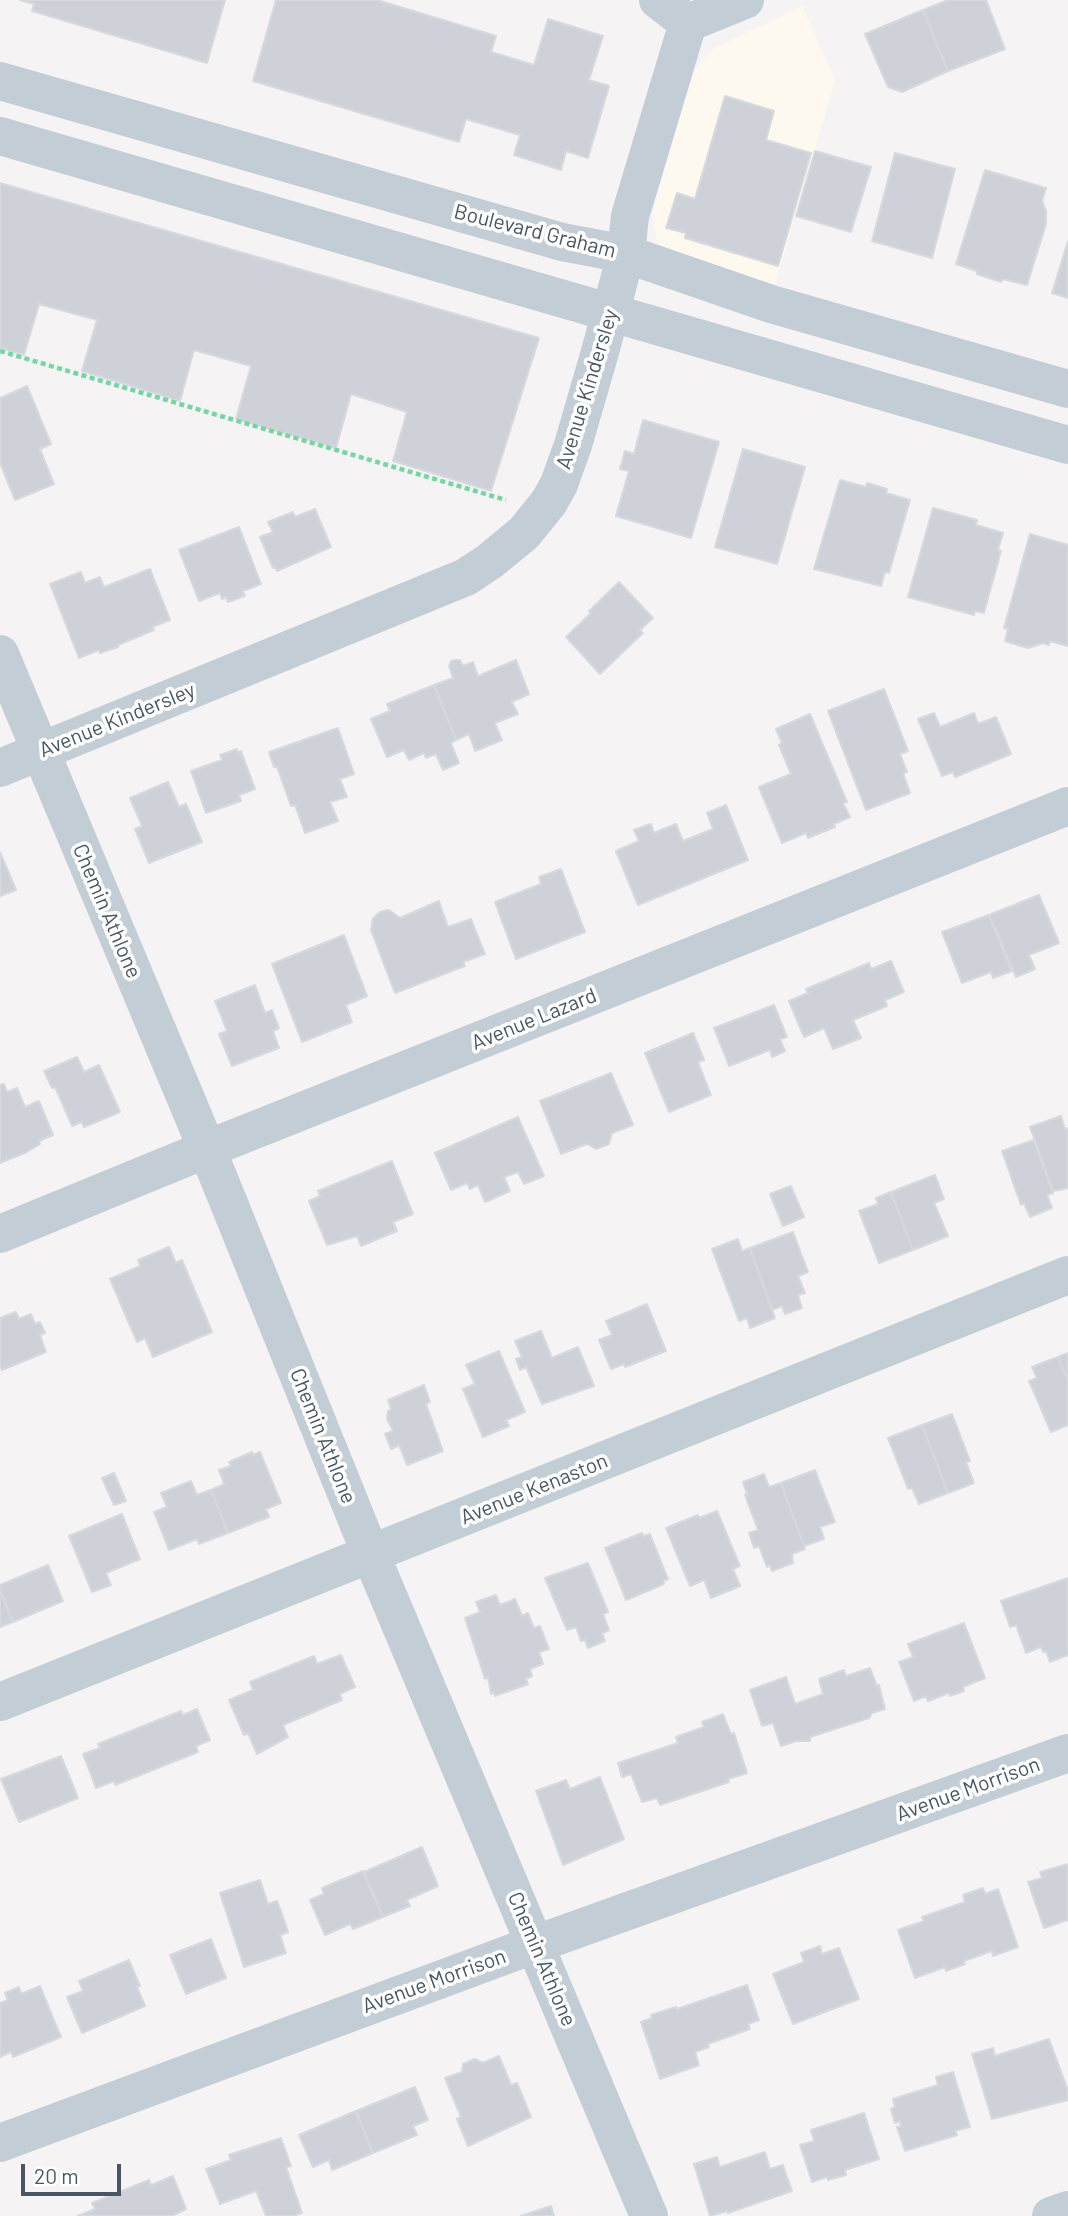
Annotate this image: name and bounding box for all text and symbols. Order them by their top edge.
street label: Boulevard Graham [451,199,619,263]
street label: Avenue Kindersley [551,306,623,472]
street label: Avenue Kindersley [35,677,199,763]
street label: Chemin Athlone [67,840,147,982]
street label: Avenue Lazard [468,982,600,1056]
street label: Chemin Athlone [284,1365,362,1507]
street label: Avenue Kenaston [457,1448,611,1530]
street label: Avenue Morrison [893,1751,1043,1827]
street label: Chemin Athlone [502,1888,582,2030]
street label: Avenue Morrison [359,1943,509,2019]
scale bar [24,2150,124,2194]
text: 20 m [34,2163,79,2188]

